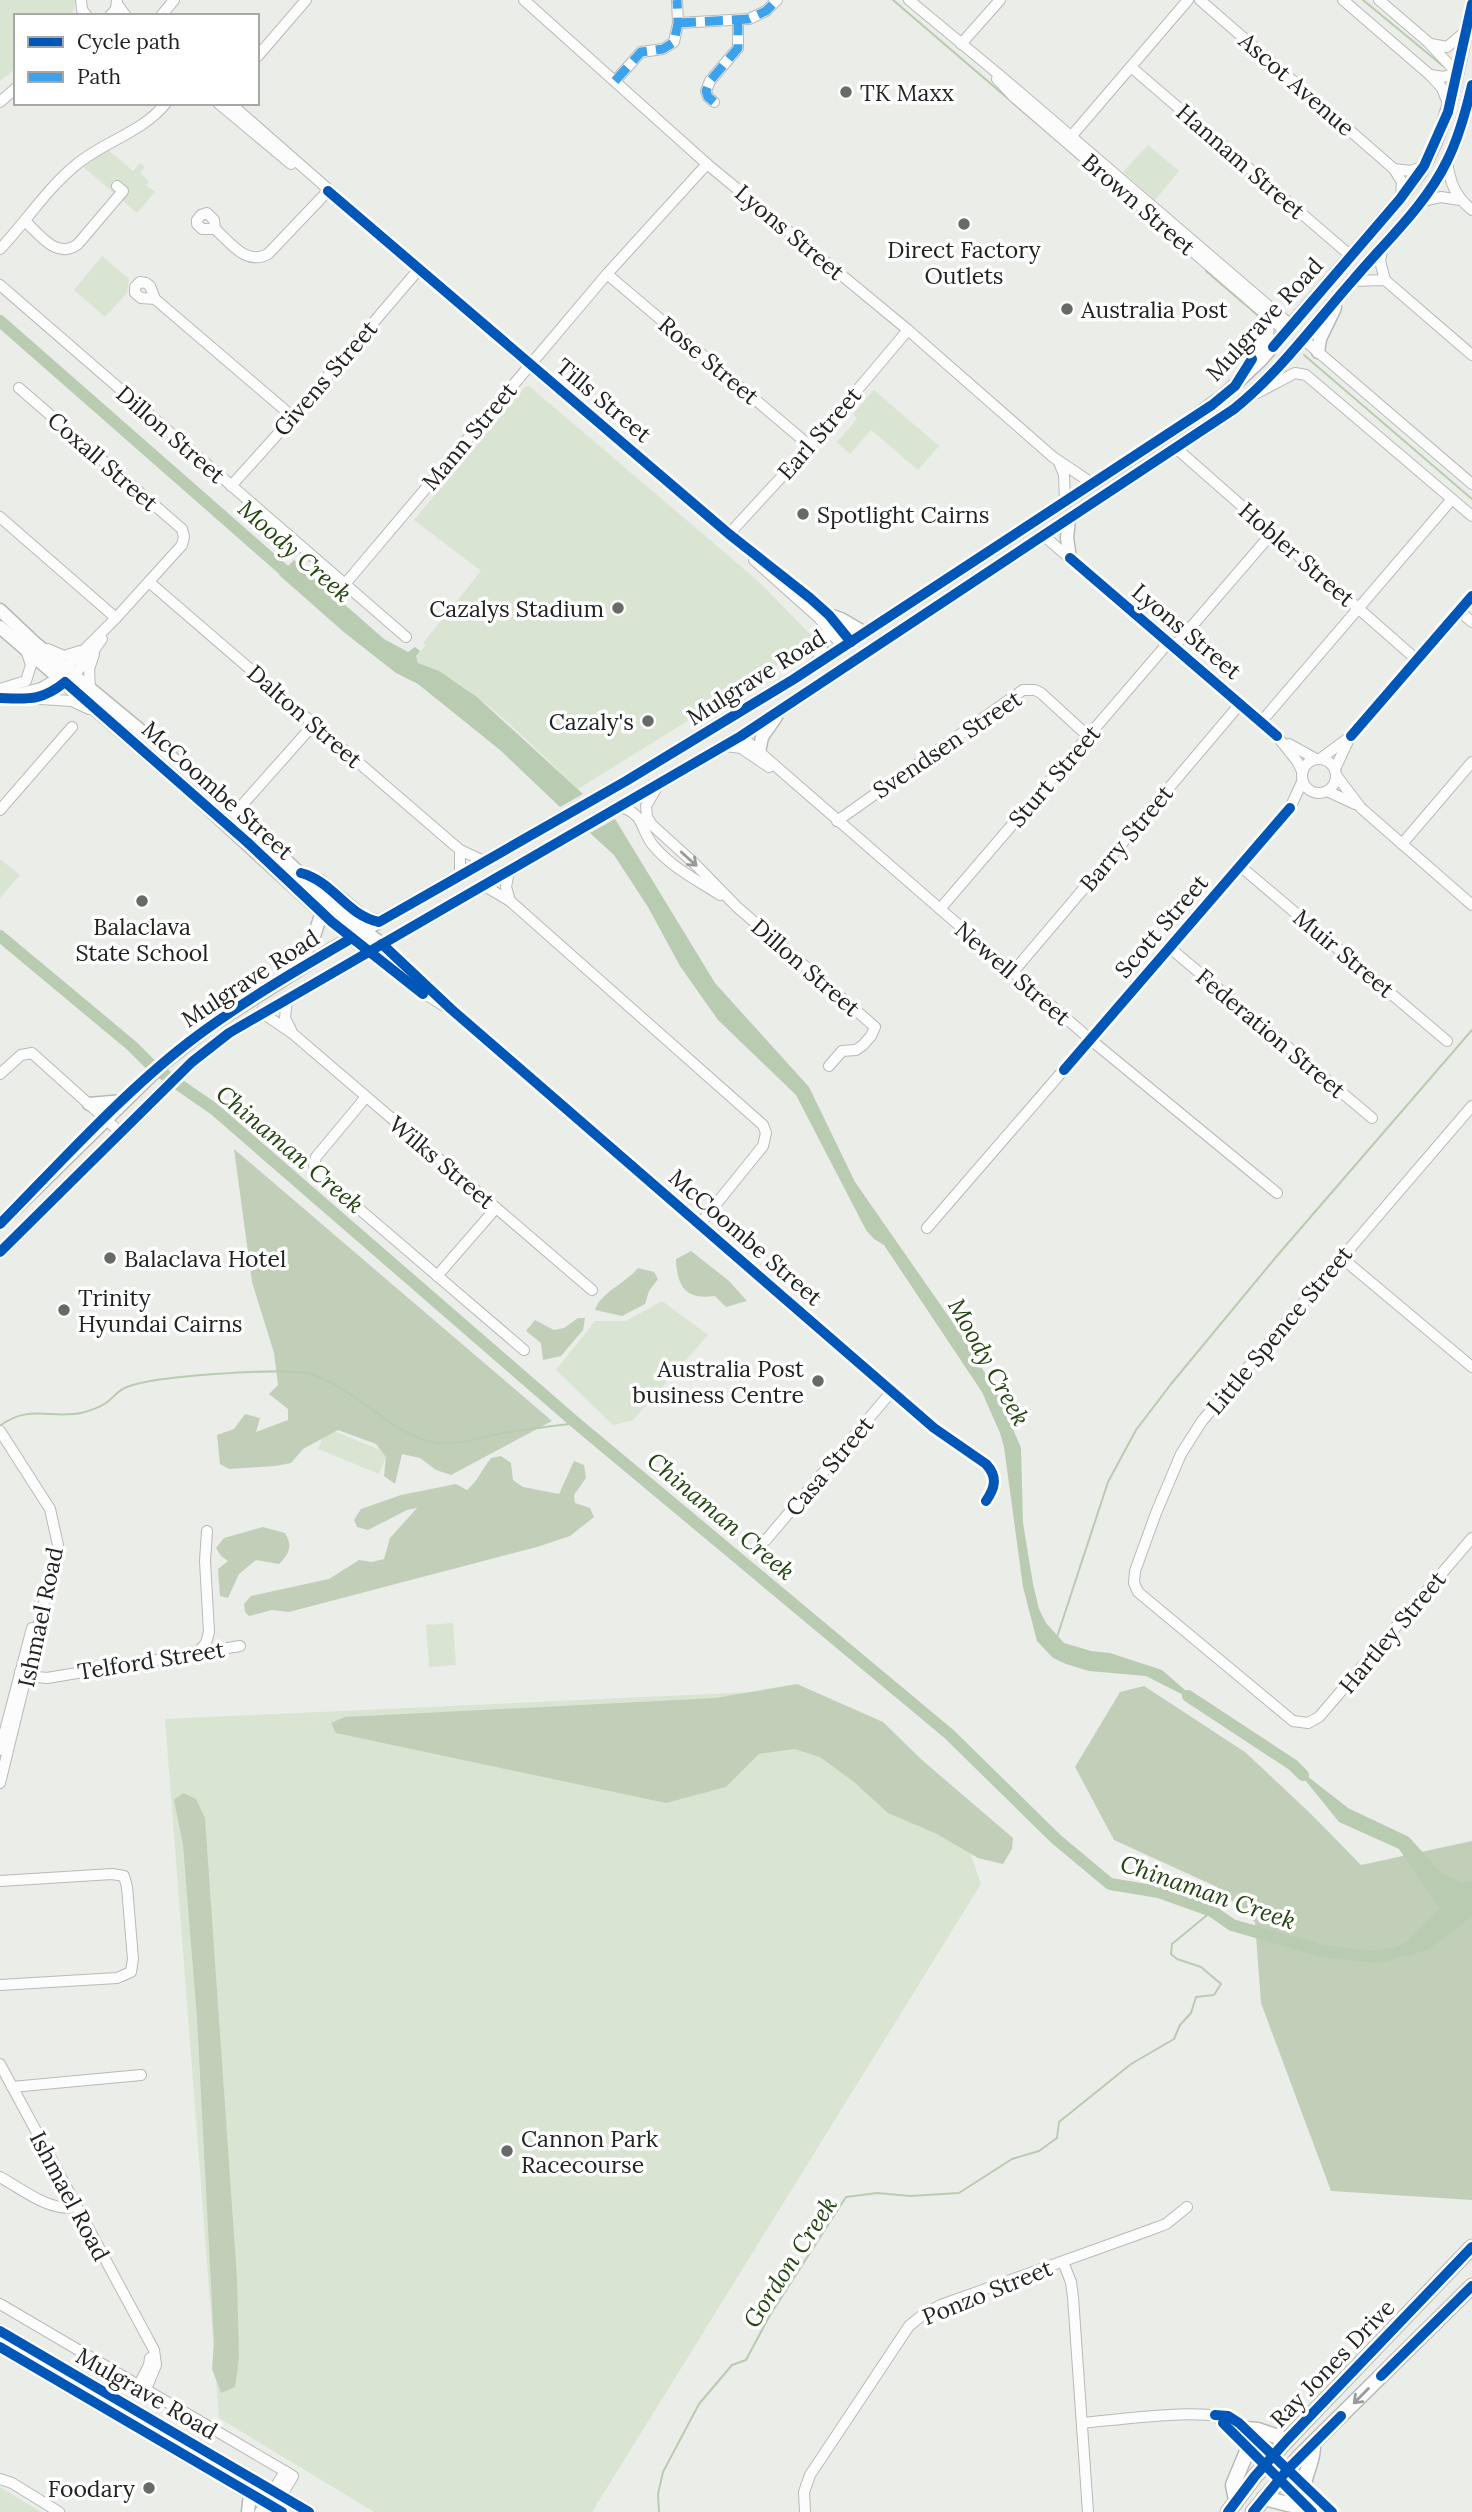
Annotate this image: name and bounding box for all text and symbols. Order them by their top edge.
legend [14,14,259,105]
street label: Ascot Avenue [1233,25,1361,142]
text: Cycle path [77,28,180,55]
text: Path [77,63,121,90]
place label: TK Maxx [860,78,954,107]
marker: TK Maxx [838,84,854,100]
street label: Hannam Street [1171,97,1311,225]
street label: Brown Street [1076,147,1202,261]
street label: Lyons Street [729,178,851,286]
marker: Direct Factory Outlets [956,216,972,232]
place label: Direct Factory Outlets [887,235,1042,290]
street label: Mulgrave Road [1199,251,1329,387]
place label: Australia Post [1080,295,1228,324]
marker: Australia Post [1059,301,1075,317]
street label: Rose Street [653,310,765,410]
street label: Givens Street [267,314,383,442]
street label: Tills Street [550,352,658,448]
street label: Mann Street [415,376,523,496]
street label: Dillon Street [111,379,231,489]
street label: Earl Street [771,381,867,485]
street label: Coxall Street [42,405,164,517]
water label: Moody Creek [232,493,358,609]
street label: Hobler Street [1233,496,1361,612]
place label: Spotlight Cairns [817,500,989,529]
marker: Spotlight Cairns [795,506,811,522]
street label: Lyons Street [1126,577,1248,685]
place label: Cazalys Stadium [429,594,604,623]
marker: Cazalys Stadium [610,600,626,616]
street label: Mulgrave Road [681,623,831,731]
street label: Dalton Street [242,658,368,774]
street label: Svendsen Street [867,684,1027,804]
place label: Cazaly's [549,707,634,736]
marker: Cazaly's [640,713,656,729]
street label: McCoombe Street [136,714,300,866]
street label: Sturt Street [1002,719,1106,833]
street label: Barry Street [1073,779,1179,897]
one-way arrow [680,851,698,867]
street label: Scott Street [1108,868,1214,984]
marker: Balaclava State School [134,893,150,909]
street label: Muir Street [1288,903,1400,1004]
place label: Balaclava State School [75,912,209,967]
street label: Dillon Street [746,912,866,1022]
street label: Newell Street [949,915,1077,1031]
street label: Mulgrave Road [176,923,325,1033]
street label: Federation Street [1190,962,1352,1104]
water label: Chinaman Creek [210,1078,370,1220]
street label: Wilks Street [383,1109,501,1215]
street label: McCoombe Street [663,1163,829,1312]
street label: Little Spence Street [1200,1239,1358,1420]
place label: Balaclava Hotel [124,1244,286,1273]
marker: Balaclava Hotel [102,1250,118,1266]
place label: Trinity Hyundai Cairns [78,1283,243,1338]
water label: Moody Creek [941,1293,1037,1431]
marker: Trinity Hyundai Cairns [56,1302,72,1318]
place label: Australia Post business Centre [633,1354,804,1409]
marker: Australia Post business Centre [810,1373,826,1389]
street label: Casa Street [779,1410,879,1522]
water label: Chinaman Creek [641,1445,801,1587]
street label: Ishmael Road [11,1544,69,1690]
street label: Hartley Street [1332,1565,1452,1699]
street label: Telford Street [76,1634,227,1686]
water label: Chinaman Creek [1116,1847,1300,1937]
place label: Cannon Park Racecourse [521,2124,659,2179]
street label: Ishmael Road [24,2126,116,2266]
marker: Cannon Park Racecourse [499,2143,515,2159]
water label: Gordon Creek [736,2190,844,2334]
street label: Ponzo Street [918,2253,1056,2331]
street label: Ray Jones Drive [1264,2293,1400,2433]
street label: Mulgrave Road [71,2341,223,2445]
one-way arrow [1353,2388,1370,2405]
place label: Foodary [48,2474,136,2503]
marker: Foodary [141,2480,157,2496]

